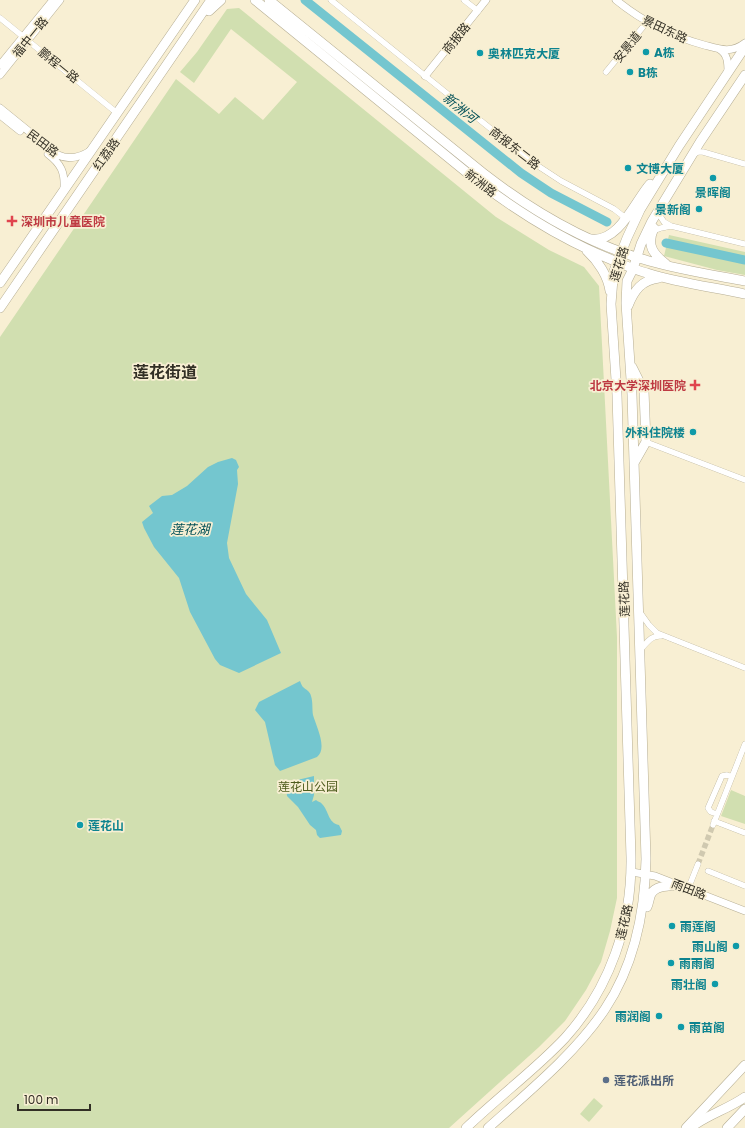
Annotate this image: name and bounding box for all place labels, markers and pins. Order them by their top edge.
place label: A栋 [654,44,675,61]
place label: 奥林匹克大厦 [488,45,560,62]
marker: A栋 [641,47,651,57]
marker: 奥林匹克大厦 [475,48,485,58]
place label: B栋 [638,64,658,81]
marker: B栋 [625,67,635,77]
place label: 文博大厦 [636,160,684,177]
marker: 文博大厦 [623,163,633,173]
marker: 景晖阁 [708,173,718,183]
place label: 景晖阁 [695,184,731,201]
place label: 景新阁 [655,201,691,218]
marker: 景新阁 [694,204,704,214]
place label: 深圳市儿童医院 [21,213,105,230]
marker: 深圳市儿童医院 [6,215,18,227]
place label: 北京大学深圳医院 [590,377,686,394]
marker: 北京大学深圳医院 [689,379,701,391]
place label: 外科住院楼 [625,424,685,441]
marker: 外科住院楼 [688,427,698,437]
place label: 莲花山 [88,817,124,834]
marker: 莲花山 [75,820,85,830]
place label: 雨莲阁 [680,918,716,935]
marker: 雨莲阁 [667,921,677,931]
place label: 雨山阁 [692,938,728,955]
marker: 雨山阁 [731,941,741,951]
place label: 雨雨阁 [679,955,715,972]
marker: 雨雨阁 [666,958,676,968]
place label: 雨壮阁 [671,976,707,993]
marker: 雨壮阁 [710,979,720,989]
place label: 雨润阁 [615,1008,651,1025]
marker: 雨润阁 [654,1011,664,1021]
place label: 雨苗阁 [689,1019,725,1036]
marker: 雨苗阁 [676,1022,686,1032]
place label: 莲花派出所 [614,1072,674,1089]
marker: 莲花派出所 [601,1075,611,1085]

